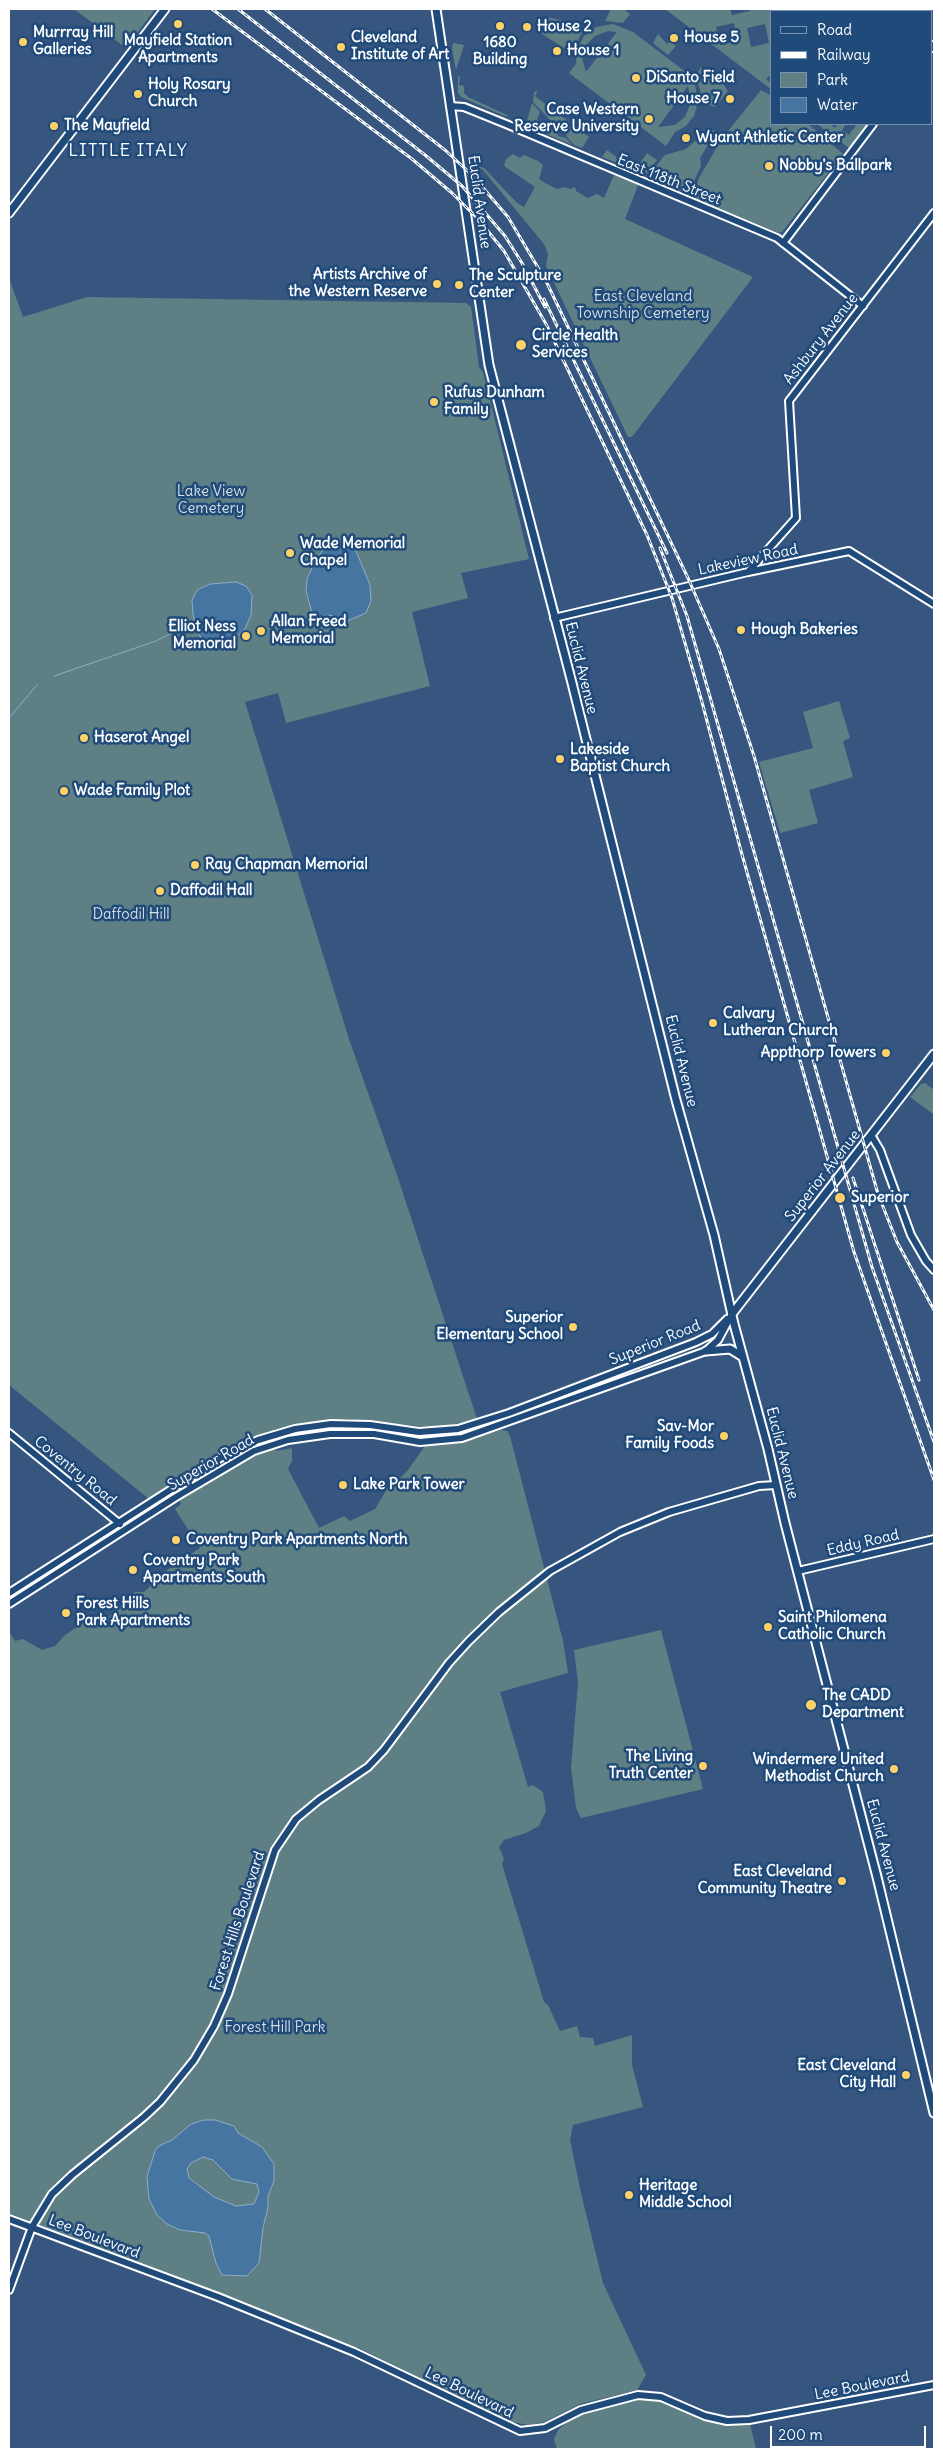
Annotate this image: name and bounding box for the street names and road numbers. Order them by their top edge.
street label: East 118th Street [614,151,724,209]
street label: Euclid Avenue [464,154,494,250]
street label: Ashbury Avenue [780,290,862,388]
street label: Lakeview Road [696,541,800,579]
street label: Euclid Avenue [561,620,601,716]
street label: Euclid Avenue [661,1013,701,1109]
street label: Superior Avenue [782,1126,864,1226]
street label: Superior Road [607,1317,703,1369]
street label: Euclid Avenue [762,1405,802,1501]
street label: Superior Road [165,1431,257,1495]
street label: Coventry Road [30,1432,120,1510]
street label: Eddy Road [825,1526,901,1560]
street label: Euclid Avenue [862,1797,904,1893]
street label: Forest Hills Boulevard [207,1849,269,1993]
street label: Lee Boulevard [46,2211,142,2263]
street label: Lee Boulevard [422,2364,516,2422]
street label: Lee Boulevard [813,2368,911,2404]

